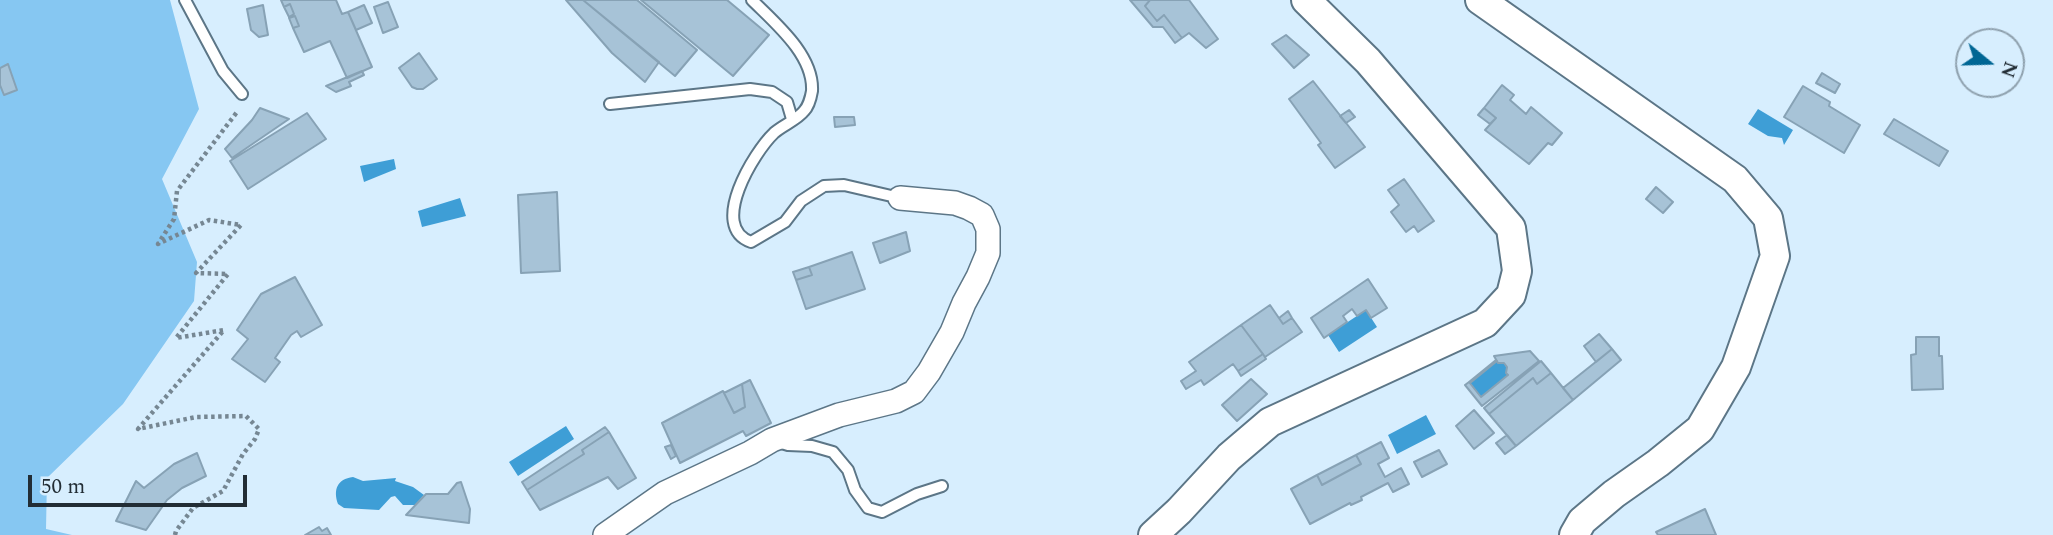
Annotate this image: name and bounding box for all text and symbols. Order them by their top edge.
north arrow [1955,28,2025,98]
text: N [1992,57,2025,81]
scale bar [32,462,250,506]
text: 50 m [41,471,85,503]

